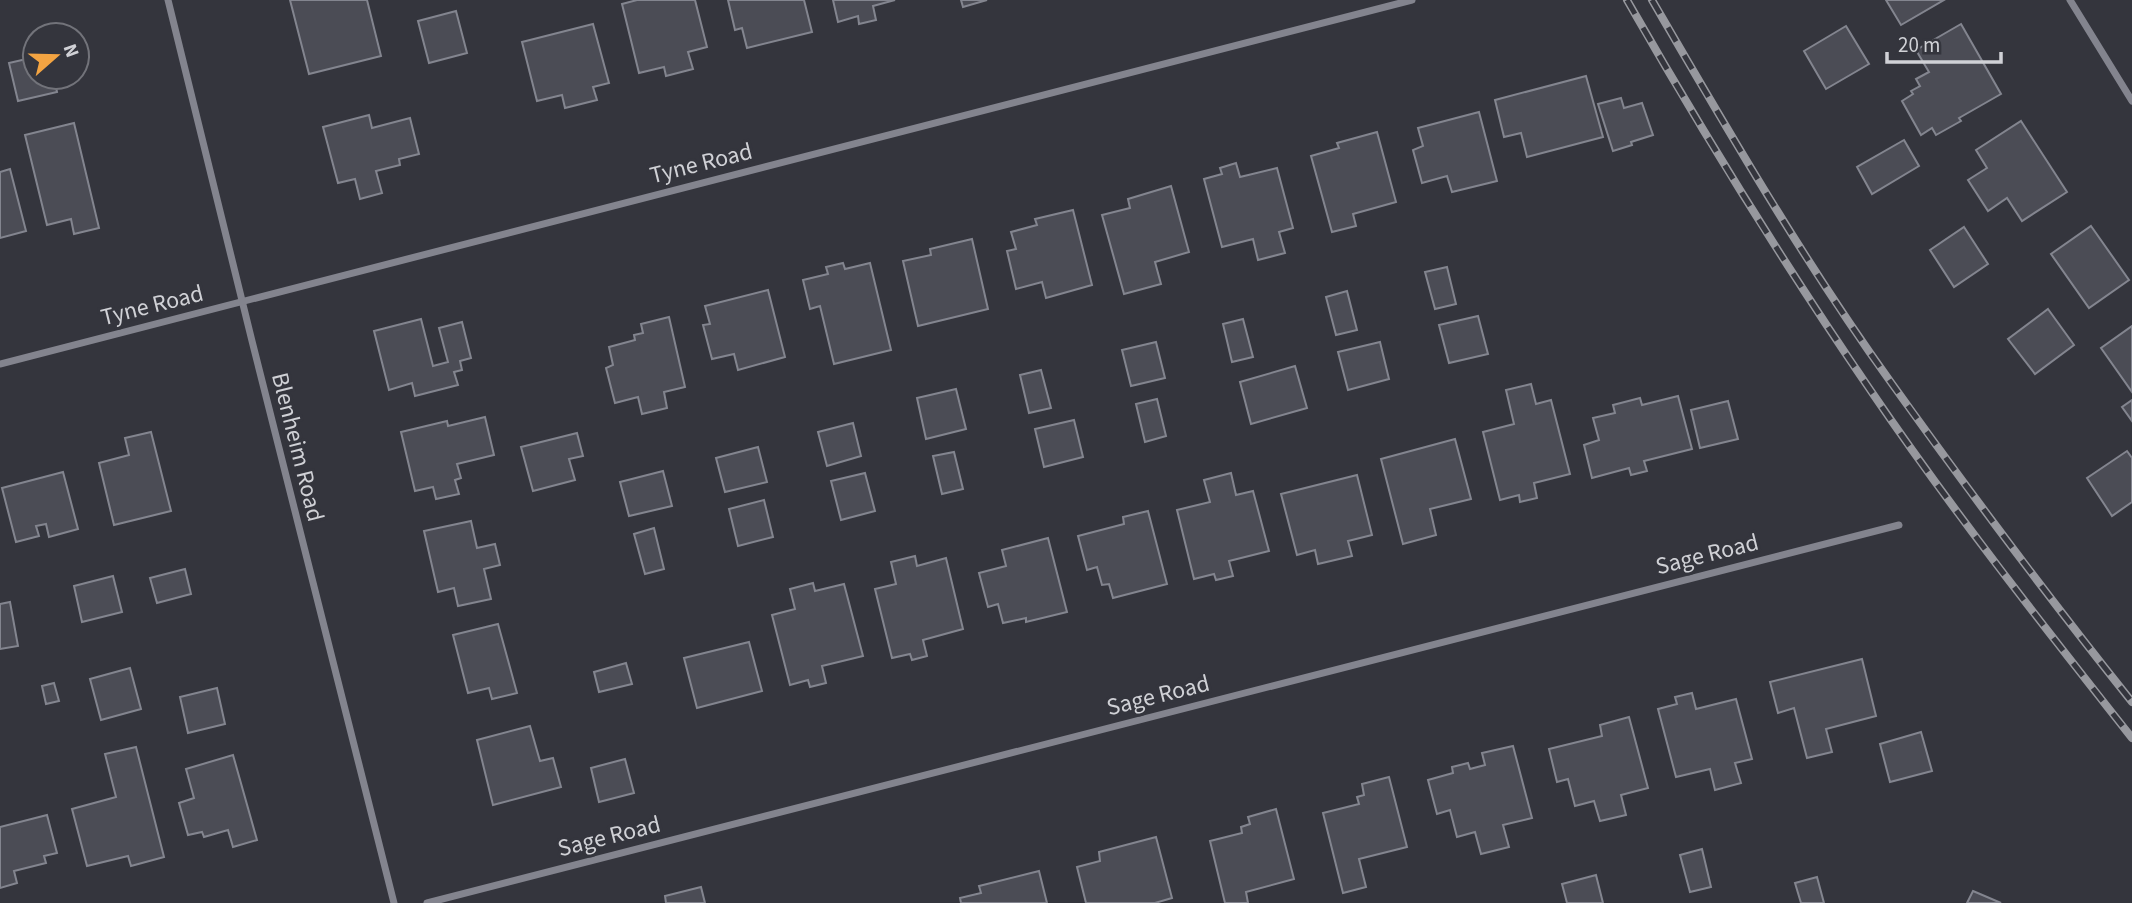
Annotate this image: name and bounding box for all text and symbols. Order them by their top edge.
north arrow [21,21,91,91]
scale bar [1887,21,2001,65]
text: 20 m [1898,30,1940,60]
text: N [56,40,85,61]
street label: Tyne Road [646,134,756,193]
street label: Tyne Road [97,276,207,335]
street label: Blenheim Road [262,369,333,525]
street label: Sage Road [1652,525,1762,584]
street label: Sage Road [1103,666,1213,725]
street label: Sage Road [554,807,664,866]

